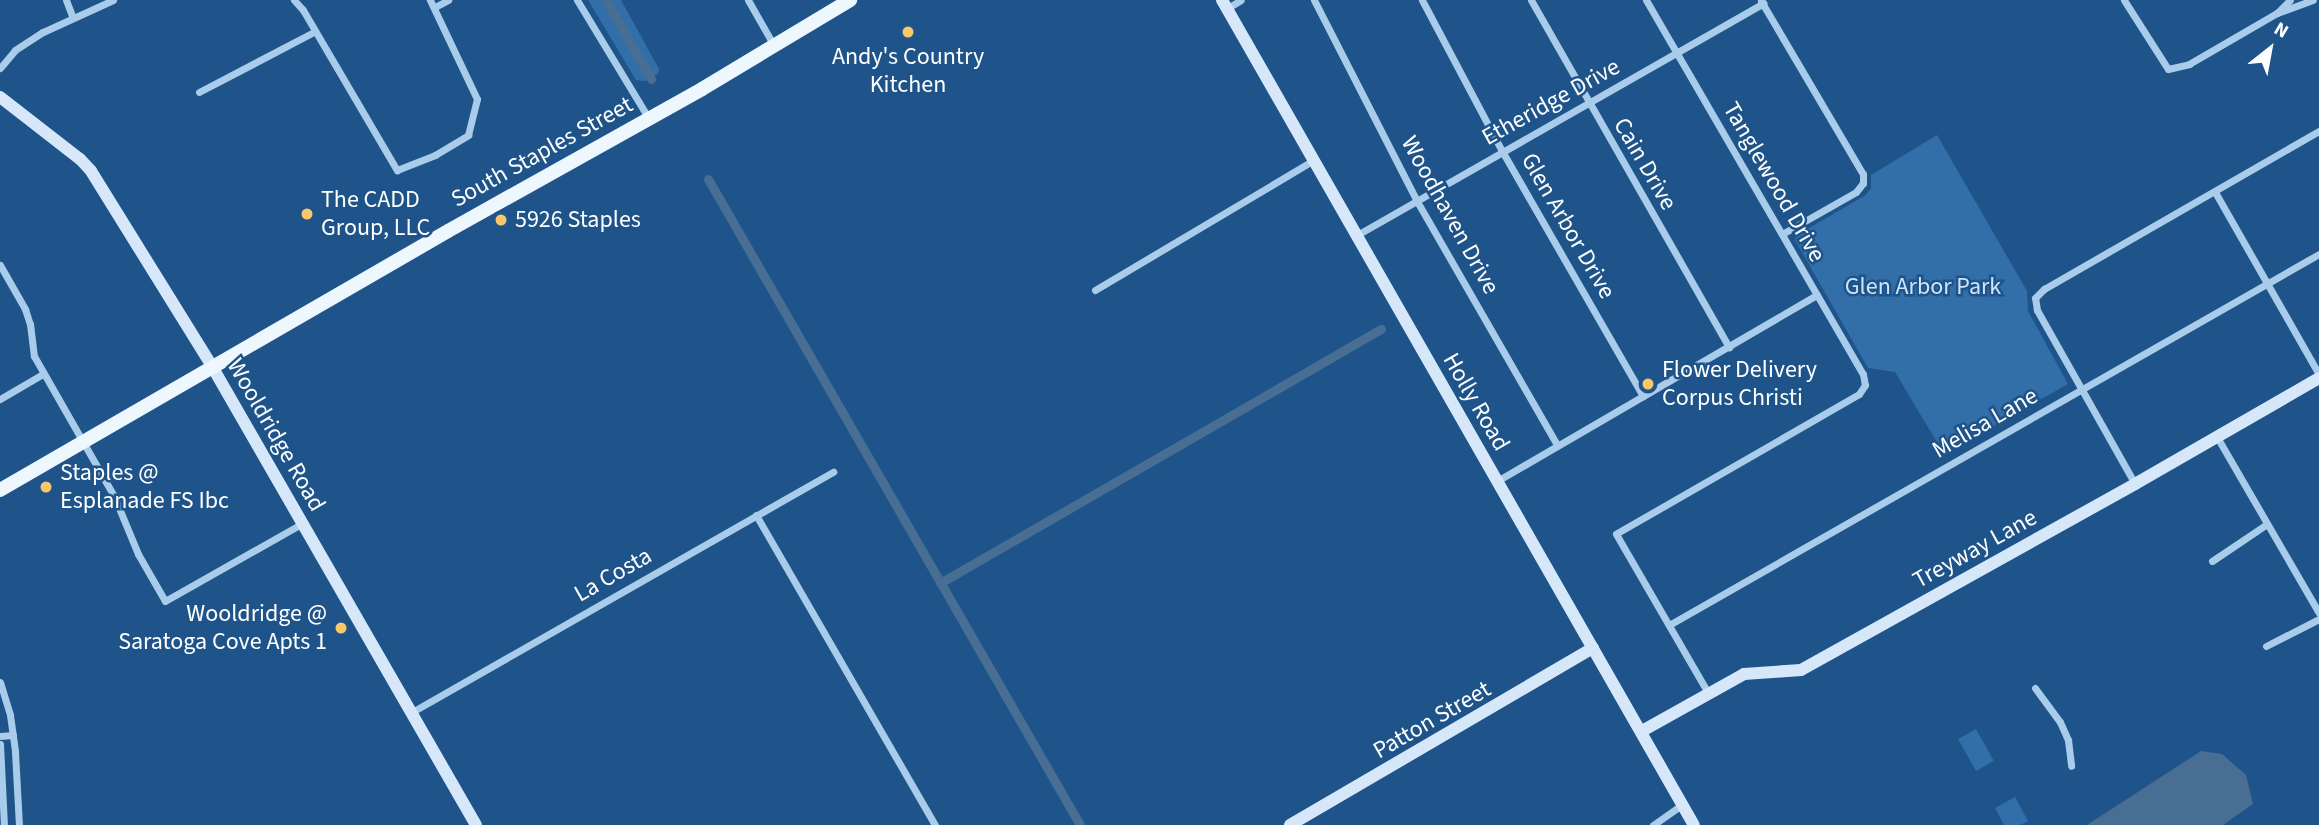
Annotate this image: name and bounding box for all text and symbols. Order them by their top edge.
north arrow [2235,14,2305,84]
text: N [2269,16,2293,45]
marker: Andy's Country Kitchen [900,24,916,40]
place label: Andy's Country Kitchen [832,43,984,99]
street label: Etheridge Drive [1477,52,1625,152]
street label: South Staples Street [446,90,638,214]
street label: Tanglewood Drive [1717,97,1831,267]
street label: Cain Drive [1607,113,1683,215]
street label: Woodhaven Drive [1395,131,1505,299]
street label: Glen Arbor Drive [1515,148,1621,304]
place label: The CADD Group, LLC [321,186,430,242]
marker: The CADD Group, LLC [299,206,315,222]
place label: 5926 Staples [515,206,641,234]
marker: 5926 Staples [493,212,509,228]
park label: Glen Arbor Park [1845,273,2001,301]
street label: Holly Road [1436,348,1516,456]
street label: Wooldridge Road [221,353,331,517]
place label: Flower Delivery Corpus Christi [1662,356,1817,412]
marker: Flower Delivery Corpus Christi [1640,376,1656,392]
street label: Melisa Lane [1927,381,2043,465]
place label: Staples @ Esplanade FS Ibc [60,459,229,515]
marker: Staples @ Esplanade FS Ibc [38,479,54,495]
street label: Treyway Lane [1908,503,2042,595]
street label: La Costa [569,541,657,609]
place label: Wooldridge @ Saratoga Cove Apts 1 [118,600,327,656]
marker: Wooldridge @ Saratoga Cove Apts 1 [333,620,349,636]
street label: Patton Street [1368,675,1496,765]

